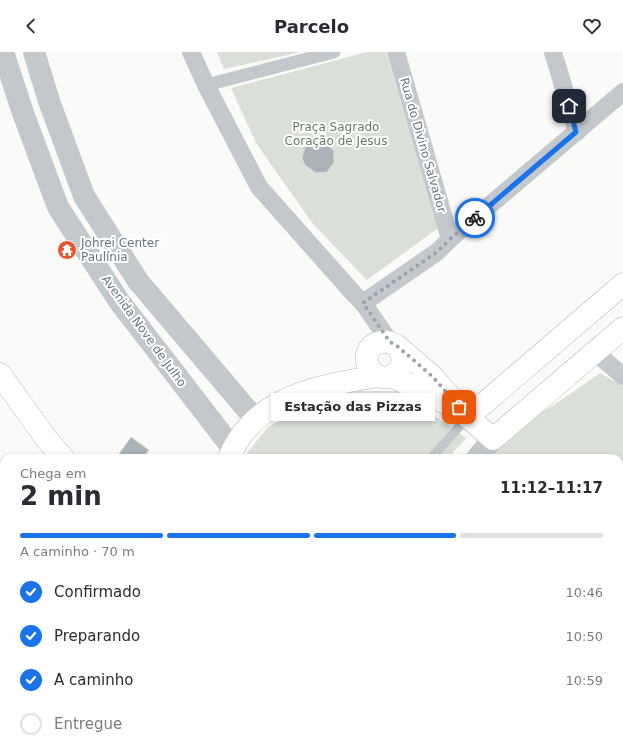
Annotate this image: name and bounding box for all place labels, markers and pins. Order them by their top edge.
pin [552,89,586,123]
place label: Johrei Center Paulínia [80,236,159,264]
temple icon: Johrei Center Paulínia [56,239,78,261]
pin [442,390,476,424]
callout: Estação das Pizzas [271,393,435,421]

